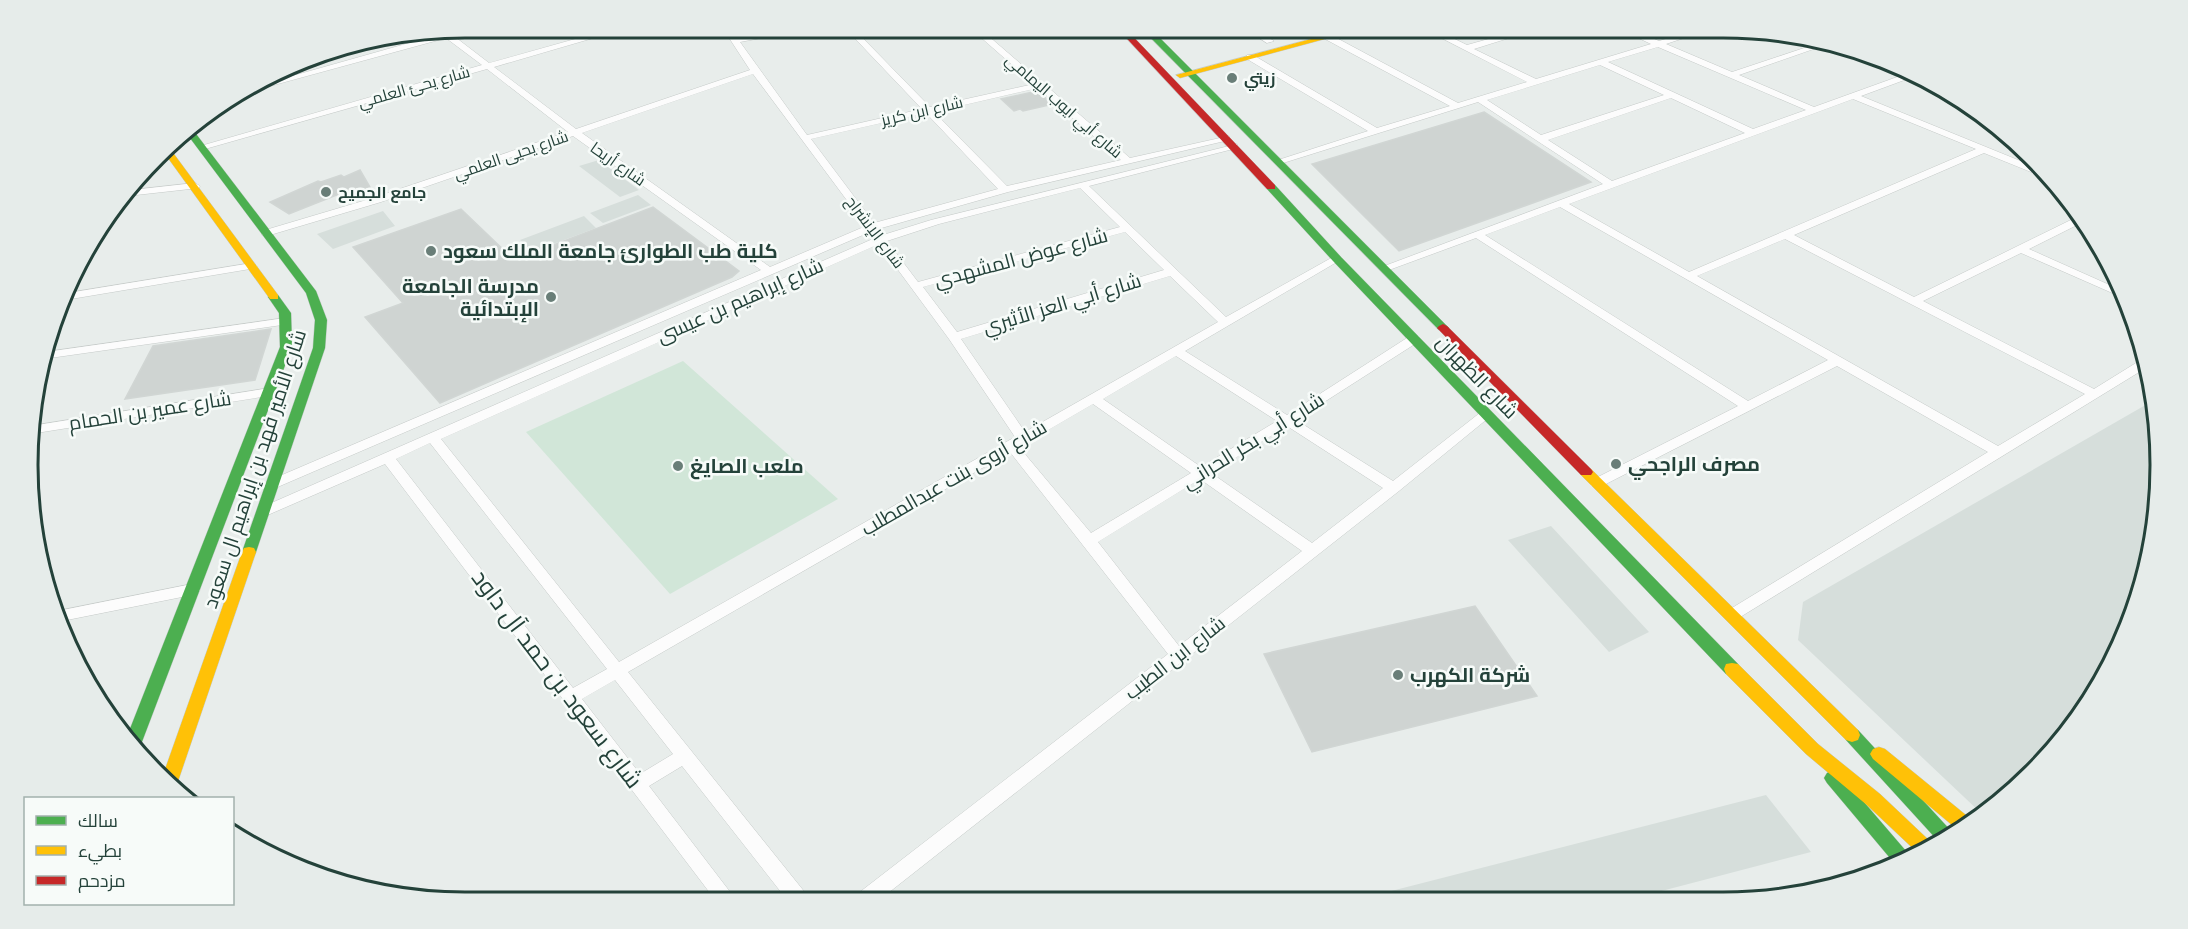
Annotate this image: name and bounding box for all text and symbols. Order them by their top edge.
street label: شارع أبي ايوب اليمامي [999,50,1126,165]
street label: شارع يحئ العلمي [356,62,473,116]
place label: زيتي [1244,69,1276,91]
marker: زيتي [1225,71,1239,85]
street label: شارع ابن كريز [878,92,965,132]
street label: شارع يحيى العلمي [451,126,572,187]
street label: شارع أريحا [586,138,649,192]
place label: جامع الجميح [338,183,426,203]
marker: جامع الجميح [319,185,333,199]
street label: شارع الإنشراح [840,192,908,273]
street label: شارع عوض المشهدي [932,224,1111,296]
place label: كلية طب الطوارئ جامعة الملك سعود [443,240,778,263]
marker: كلية طب الطوارئ جامعة الملك سعود [424,244,438,258]
street label: شارع إبراهيم بن عيسى [653,254,828,350]
street label: شارع أبي العز الأثيري [980,268,1145,343]
place label: مدرسة الجامعة الإبتدائية [402,275,539,323]
marker: مدرسة الجامعة الإبتدائية [544,290,558,304]
street label: شارع الأمير فهد بن إبراهيم ال سعود [199,327,313,612]
street label: شارع الظهران [1430,330,1523,425]
street label: شارع عمير بن الحمام [67,387,233,437]
street label: شارع أبي بكر الحراني [1177,387,1330,497]
street label: شارع أروى بنت عبدالمطلب [857,415,1052,542]
place label: مصرف الراجحي [1628,453,1760,480]
place label: ملعب الصايغ [690,455,804,480]
marker: مصرف الراجحي [1609,457,1623,471]
marker: ملعب الصايغ [671,459,685,473]
street label: شارع سعود بن حمد آل داود [464,564,648,795]
street label: شارع ابن الطيب [1120,612,1231,706]
place label: شركة الكهرب [1410,664,1530,688]
marker: شركة الكهرب [1391,668,1405,682]
legend [24,797,234,905]
text: سالك [78,810,118,832]
text: بطيء [78,840,122,865]
text: مزدحم [78,870,126,893]

